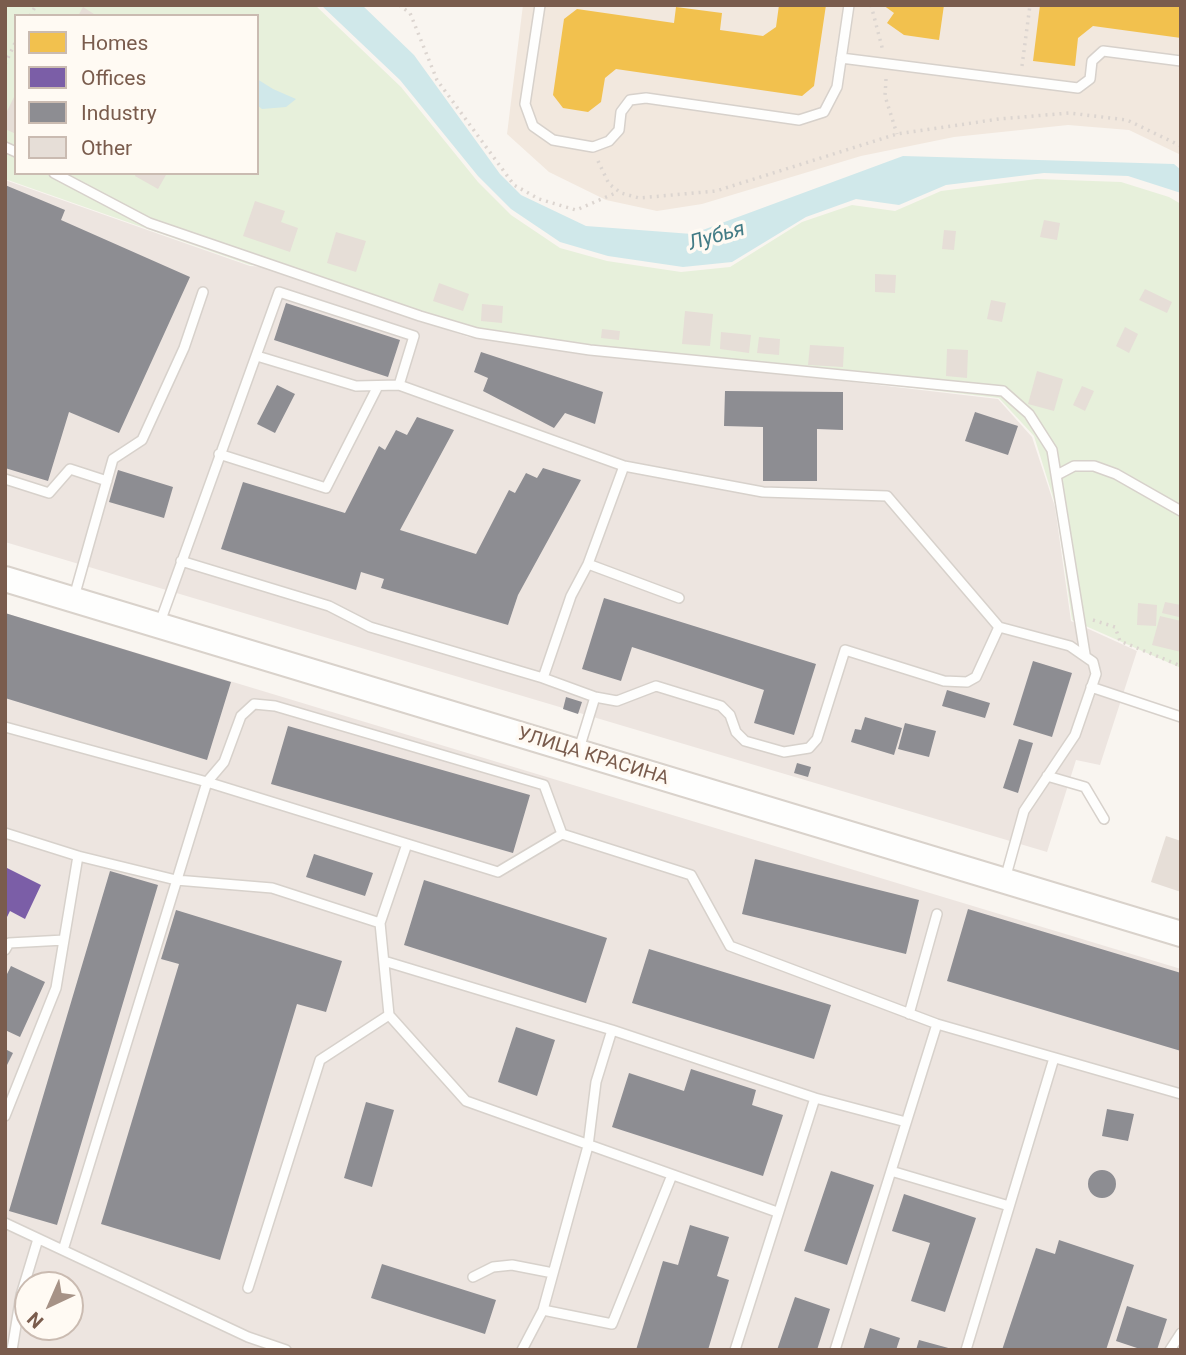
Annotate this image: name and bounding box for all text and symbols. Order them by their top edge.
legend [14,14,259,175]
text: Homes [81,31,148,55]
text: Offices [81,66,146,90]
text: Industry [81,101,157,125]
text: Other [81,136,132,160]
water label: Лубья [686,217,748,257]
street label: УЛИЦА КРАСИНА [515,723,671,791]
north arrow [14,1271,84,1341]
text: N [23,1307,48,1333]

